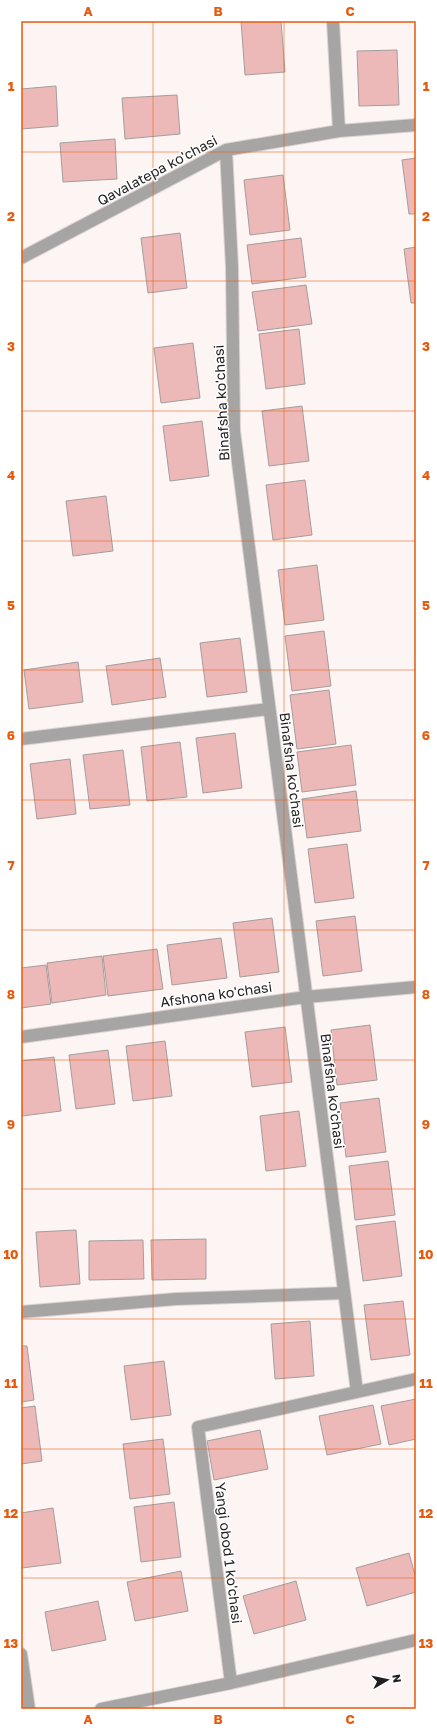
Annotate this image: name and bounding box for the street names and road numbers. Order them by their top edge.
street label: Qavalatepa ko'chasi [94,131,220,209]
street label: Binafsha ko'chasi [209,344,233,462]
street label: Binafsha ko'chasi [276,711,308,829]
street label: Afshona ko'chasi [159,978,273,1010]
street label: Binafsha ko'chasi [317,1032,349,1150]
street label: Yangi obod 1 ko'chasi [212,1481,246,1625]

